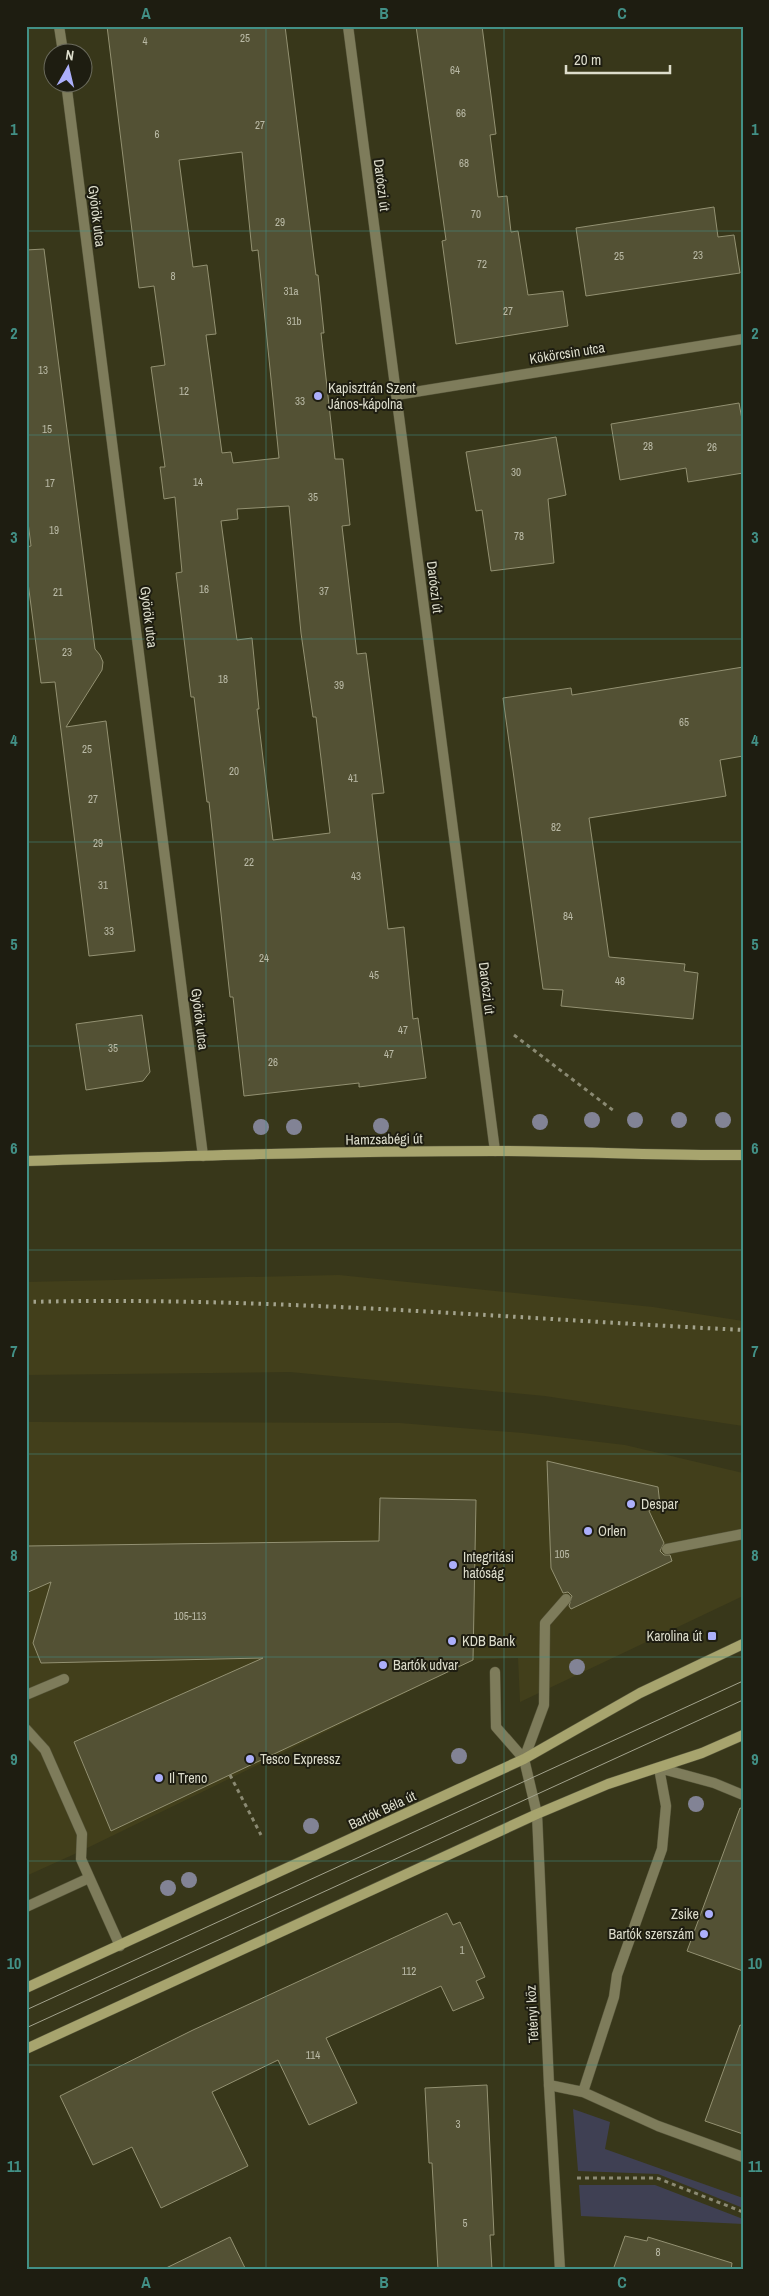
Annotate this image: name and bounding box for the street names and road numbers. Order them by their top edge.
street label: Daróczi út [370,158,394,212]
street label: Györök utca [84,184,110,248]
street label: Kökörcsin utca [528,338,607,368]
street label: Daróczi út [423,560,447,614]
street label: Györök utca [136,585,162,649]
street label: Daróczi út [475,961,499,1015]
street label: Györök utca [187,987,213,1051]
street label: Hamzsabégi út [345,1129,423,1149]
street label: Bartók Béla út [346,1787,418,1833]
street label: Tétényi köz [521,1984,543,2043]

